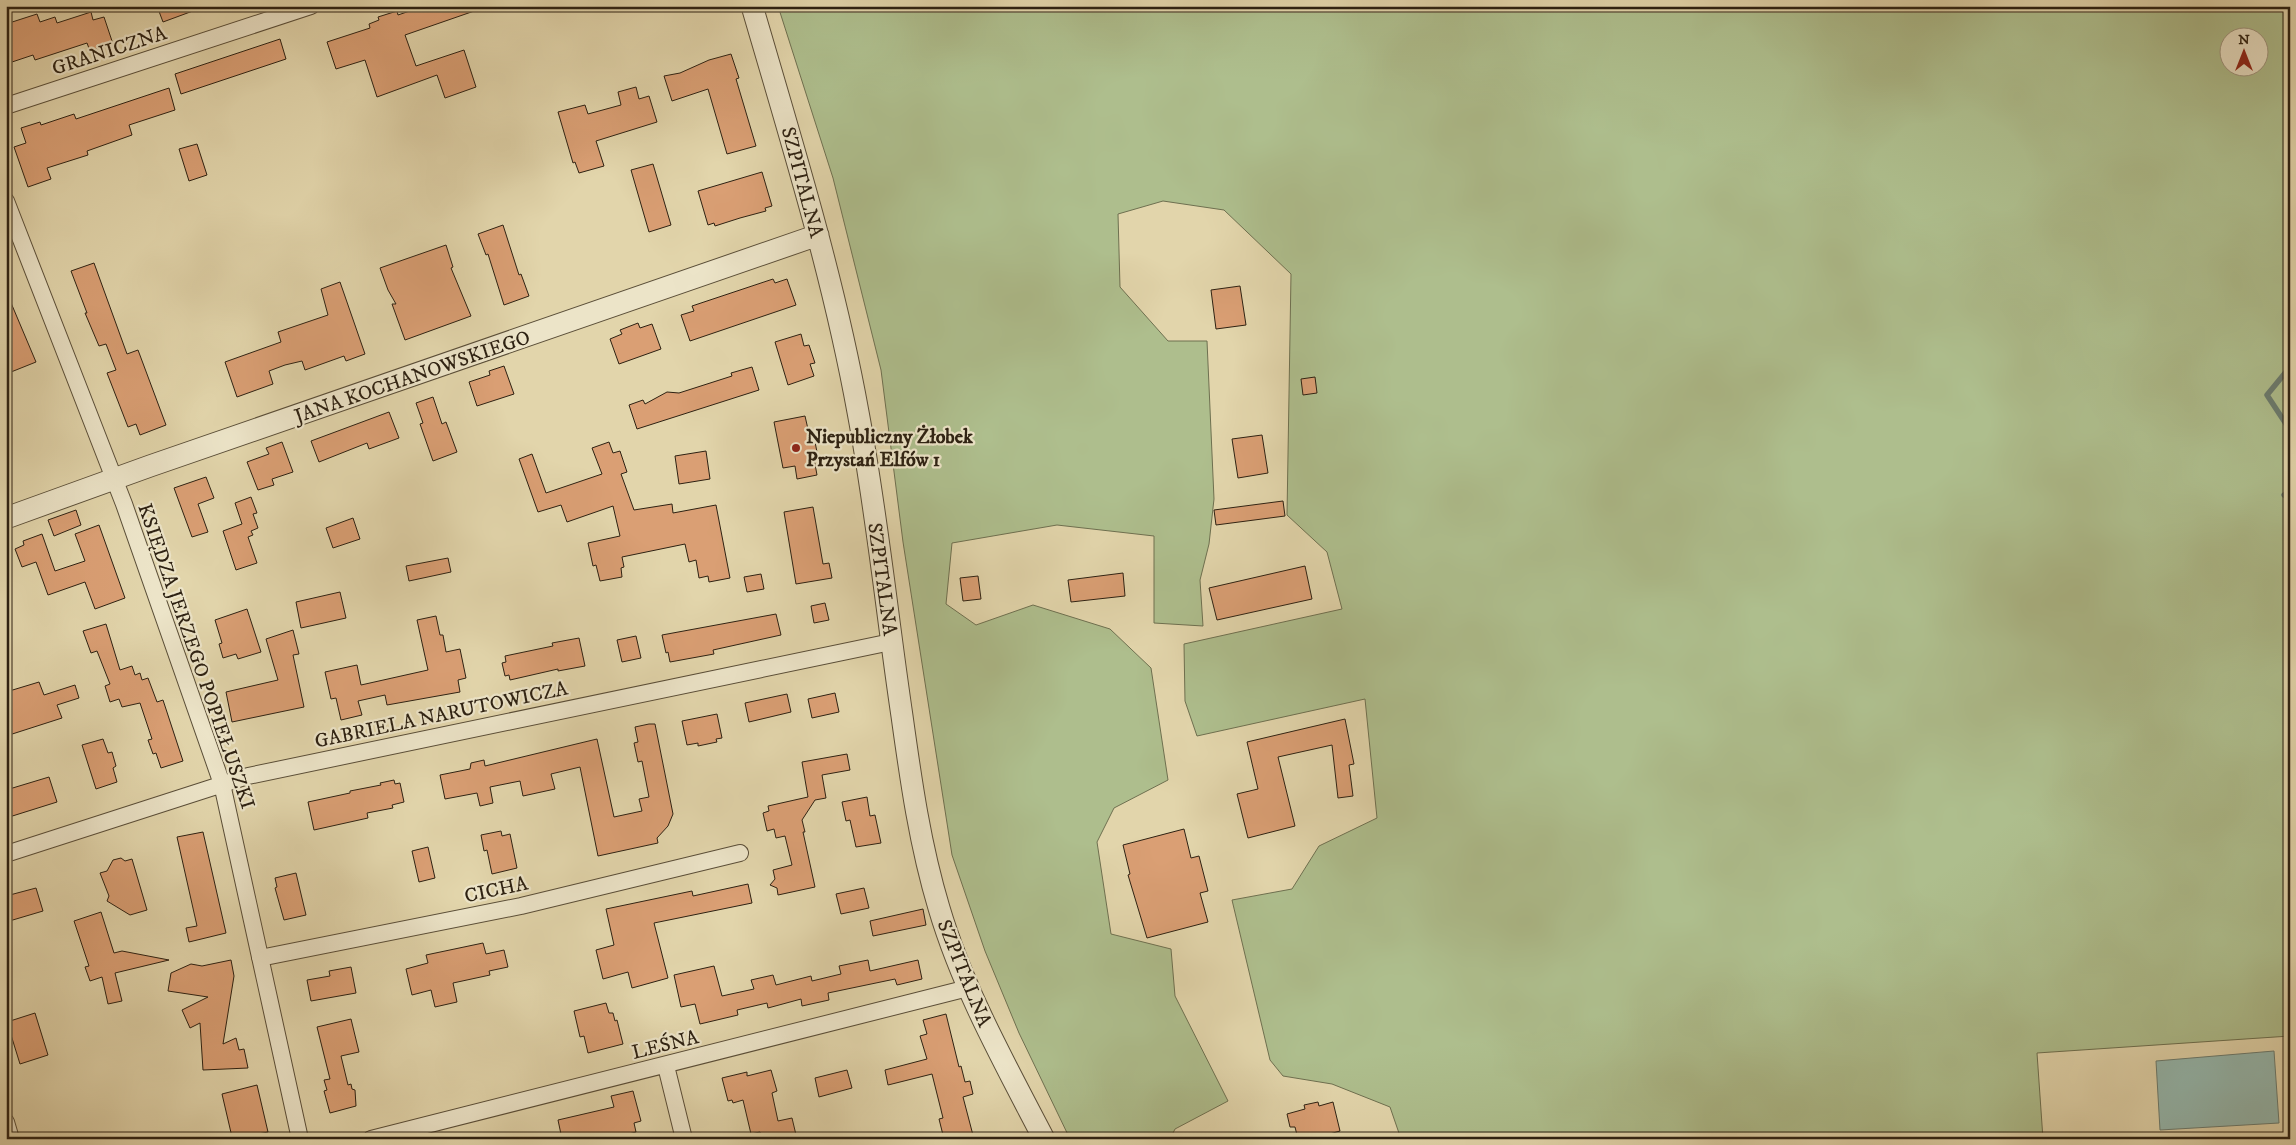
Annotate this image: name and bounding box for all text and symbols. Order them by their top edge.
street label: GRANICZNA [49,21,170,82]
north arrow [2218,28,2268,78]
text: N [2238,31,2250,49]
street label: SZPITALNA [775,124,828,241]
street label: JANA KOCHANOWSKIEGO [289,325,534,430]
place label: Niepubliczny Żłobek Przystań Elfów 1 [806,424,974,473]
marker: Niepubliczny Żłobek Przystań Elfów 1 [790,442,802,454]
street label: KSIĘDZA JERZEGO POPIEŁUSZKI [131,500,260,813]
street label: SZPITALNA [861,521,902,637]
street label: GABRIELA NARUTOWICZA [312,676,570,755]
street label: CICHA [462,872,531,909]
street label: SZPITALNA [931,916,997,1031]
street label: LEŚNA [629,1024,702,1066]

